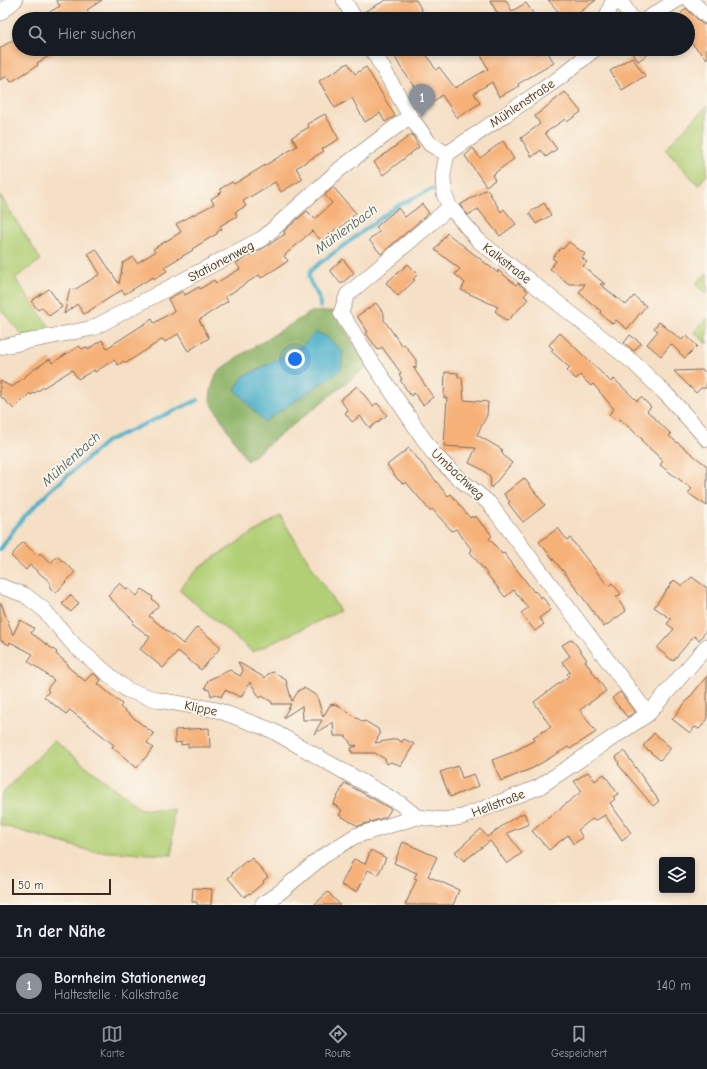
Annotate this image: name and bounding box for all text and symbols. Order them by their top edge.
search box [12,12,695,56]
icon: search [26,23,48,45]
text: Hier suchen [58,25,136,43]
street label: Mühlenstraße [487,75,558,130]
pin: 1 [409,84,435,117]
water label: Mühlenbach [310,201,381,258]
street label: Stationenweg [185,237,257,285]
street label: Kalkstraße [480,239,535,287]
your location [285,349,305,369]
water label: Mühlenbach [37,428,104,491]
street label: Umbachweg [428,445,488,503]
street label: Klippe [183,697,219,719]
street label: Hellstraße [469,786,527,820]
map controls [659,857,695,893]
button: layers [659,857,695,893]
scale bar [12,877,111,896]
text: 50 m [18,879,43,892]
text: In der Nähe [16,922,105,941]
text: Bornheim Stationenweg [54,969,207,987]
text: 1 [26,978,32,993]
text: 140 m [657,978,691,993]
text: Haltestelle · Kalkstraße [54,987,178,1002]
tab: Karte [100,1023,125,1060]
tab: Route [325,1023,351,1060]
tab: Gespeichert [551,1023,607,1060]

